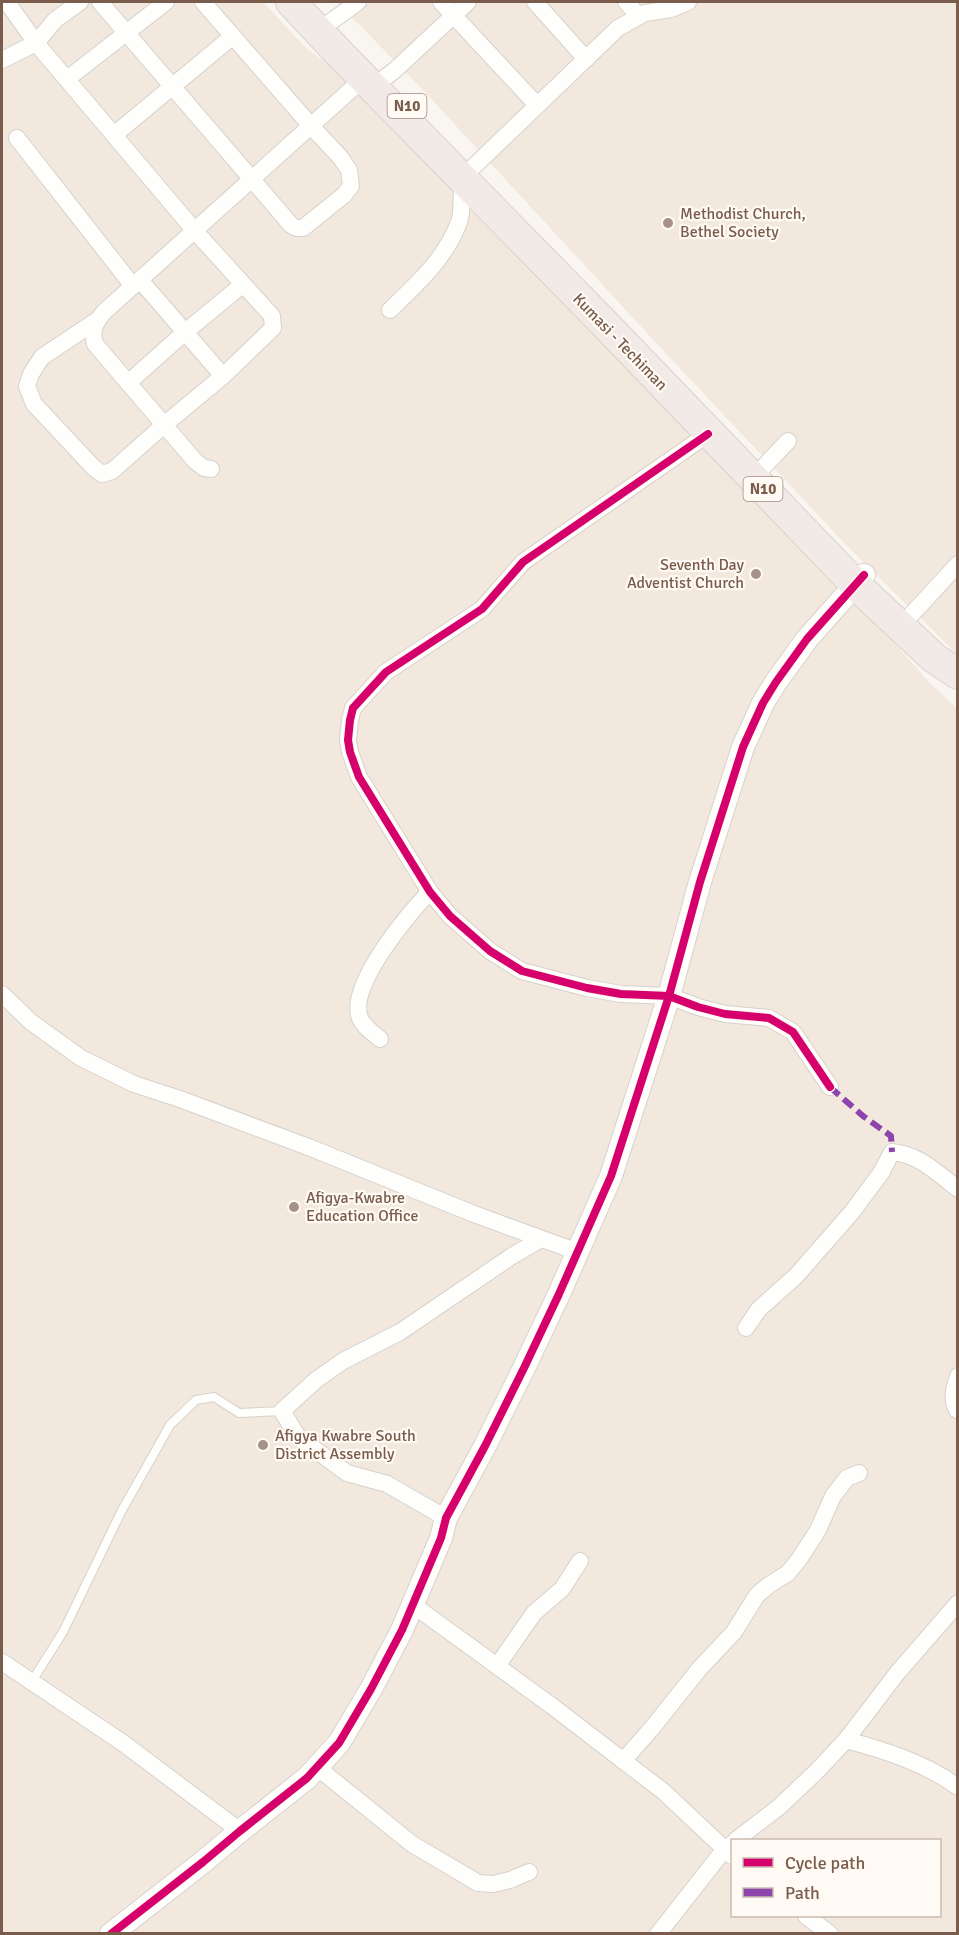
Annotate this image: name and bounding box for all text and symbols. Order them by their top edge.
road number: N10 [388,94,426,118]
place label: Methodist Church, Bethel Society [680,204,806,242]
marker: Methodist Church, Bethel Society [661,216,675,230]
street label: Kumasi - Techiman [568,289,672,395]
road number: N10 [744,477,783,501]
place label: Seventh Day Adventist Church [627,555,745,593]
marker: Seventh Day Adventist Church [749,567,763,581]
place label: Afigya-Kwabre Education Office [306,1188,418,1226]
marker: Afigya-Kwabre Education Office [287,1200,301,1214]
place label: Afigya Kwabre South District Assembly [275,1426,416,1464]
marker: Afigya Kwabre South District Assembly [256,1438,270,1452]
legend [731,1839,941,1917]
text: Cycle path [785,1852,865,1874]
text: Path [785,1882,820,1904]

